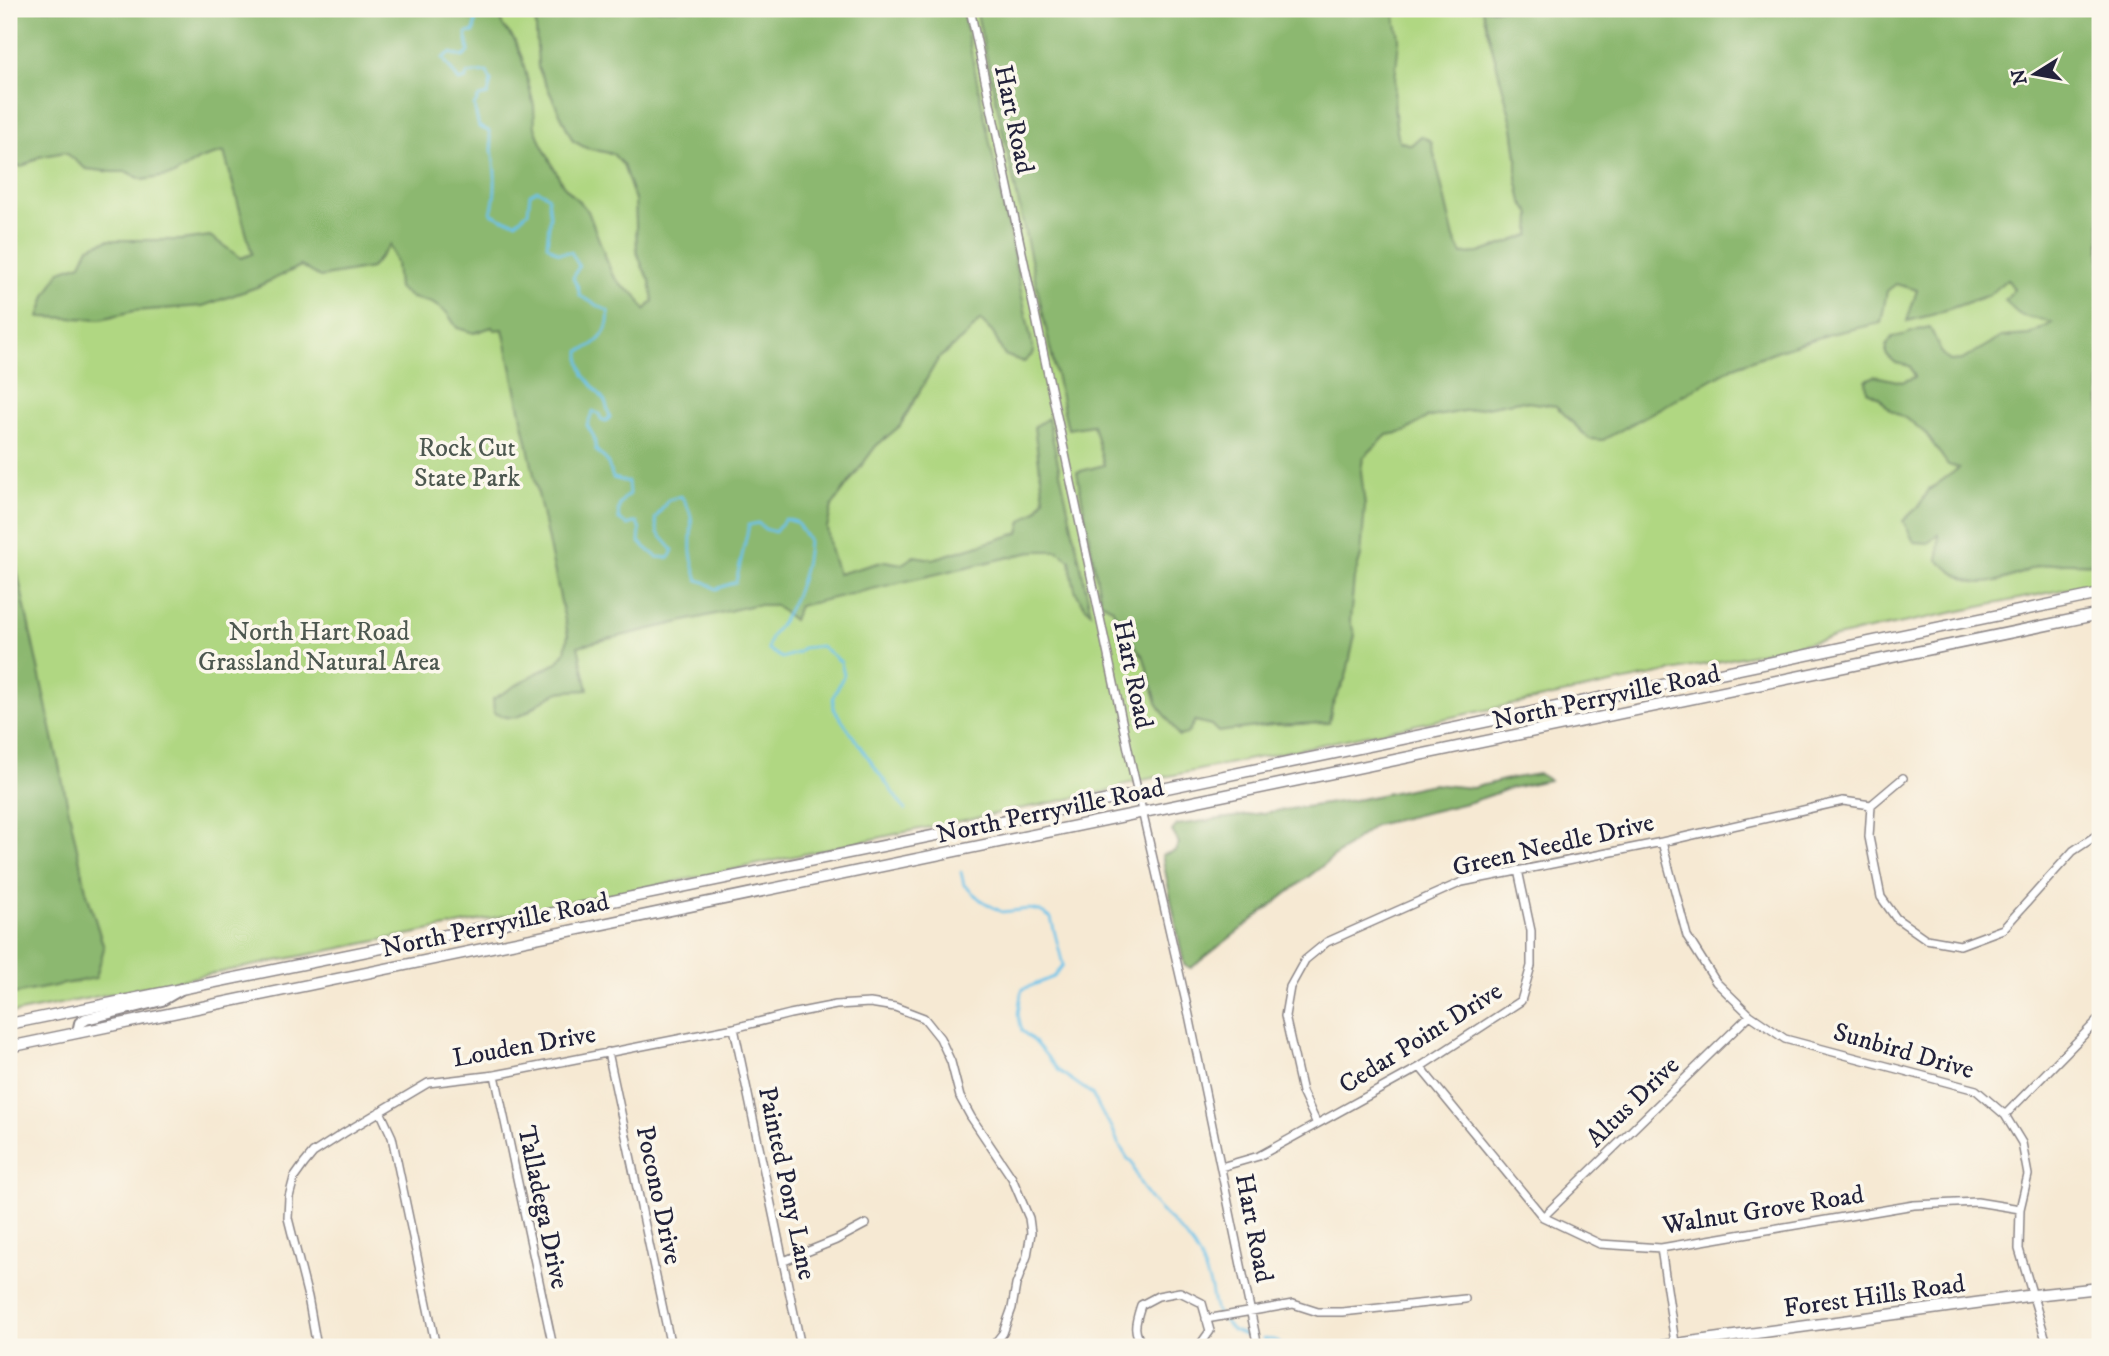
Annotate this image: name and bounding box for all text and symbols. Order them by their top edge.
north arrow [2000,38,2070,108]
street label: Hart Road [986,62,1041,177]
text: N [2007,67,2033,87]
park label: Rock Cut State Park [414,432,520,495]
park label: North Hart Road Grassland Natural Area [198,616,440,679]
street label: Hart Road [1105,617,1160,732]
street label: North Perryville Road [1490,657,1723,738]
street label: North Perryville Road [934,771,1167,852]
street label: Green Needle Drive [1449,806,1657,885]
street label: North Perryville Road [379,885,612,966]
street label: Cedar Point Drive [1333,975,1509,1102]
street label: Sunbird Drive [1829,1016,1978,1087]
street label: Louden Drive [450,1018,598,1075]
street label: Altus Drive [1579,1049,1687,1155]
street label: Painted Pony Lane [750,1084,823,1283]
street label: Talladega Drive [509,1123,576,1292]
street label: Pocono Drive [628,1123,689,1268]
street label: Hart Road [1227,1171,1280,1286]
street label: Walnut Grove Road [1659,1178,1866,1243]
street label: Forest Hills Road [1781,1267,1967,1326]

